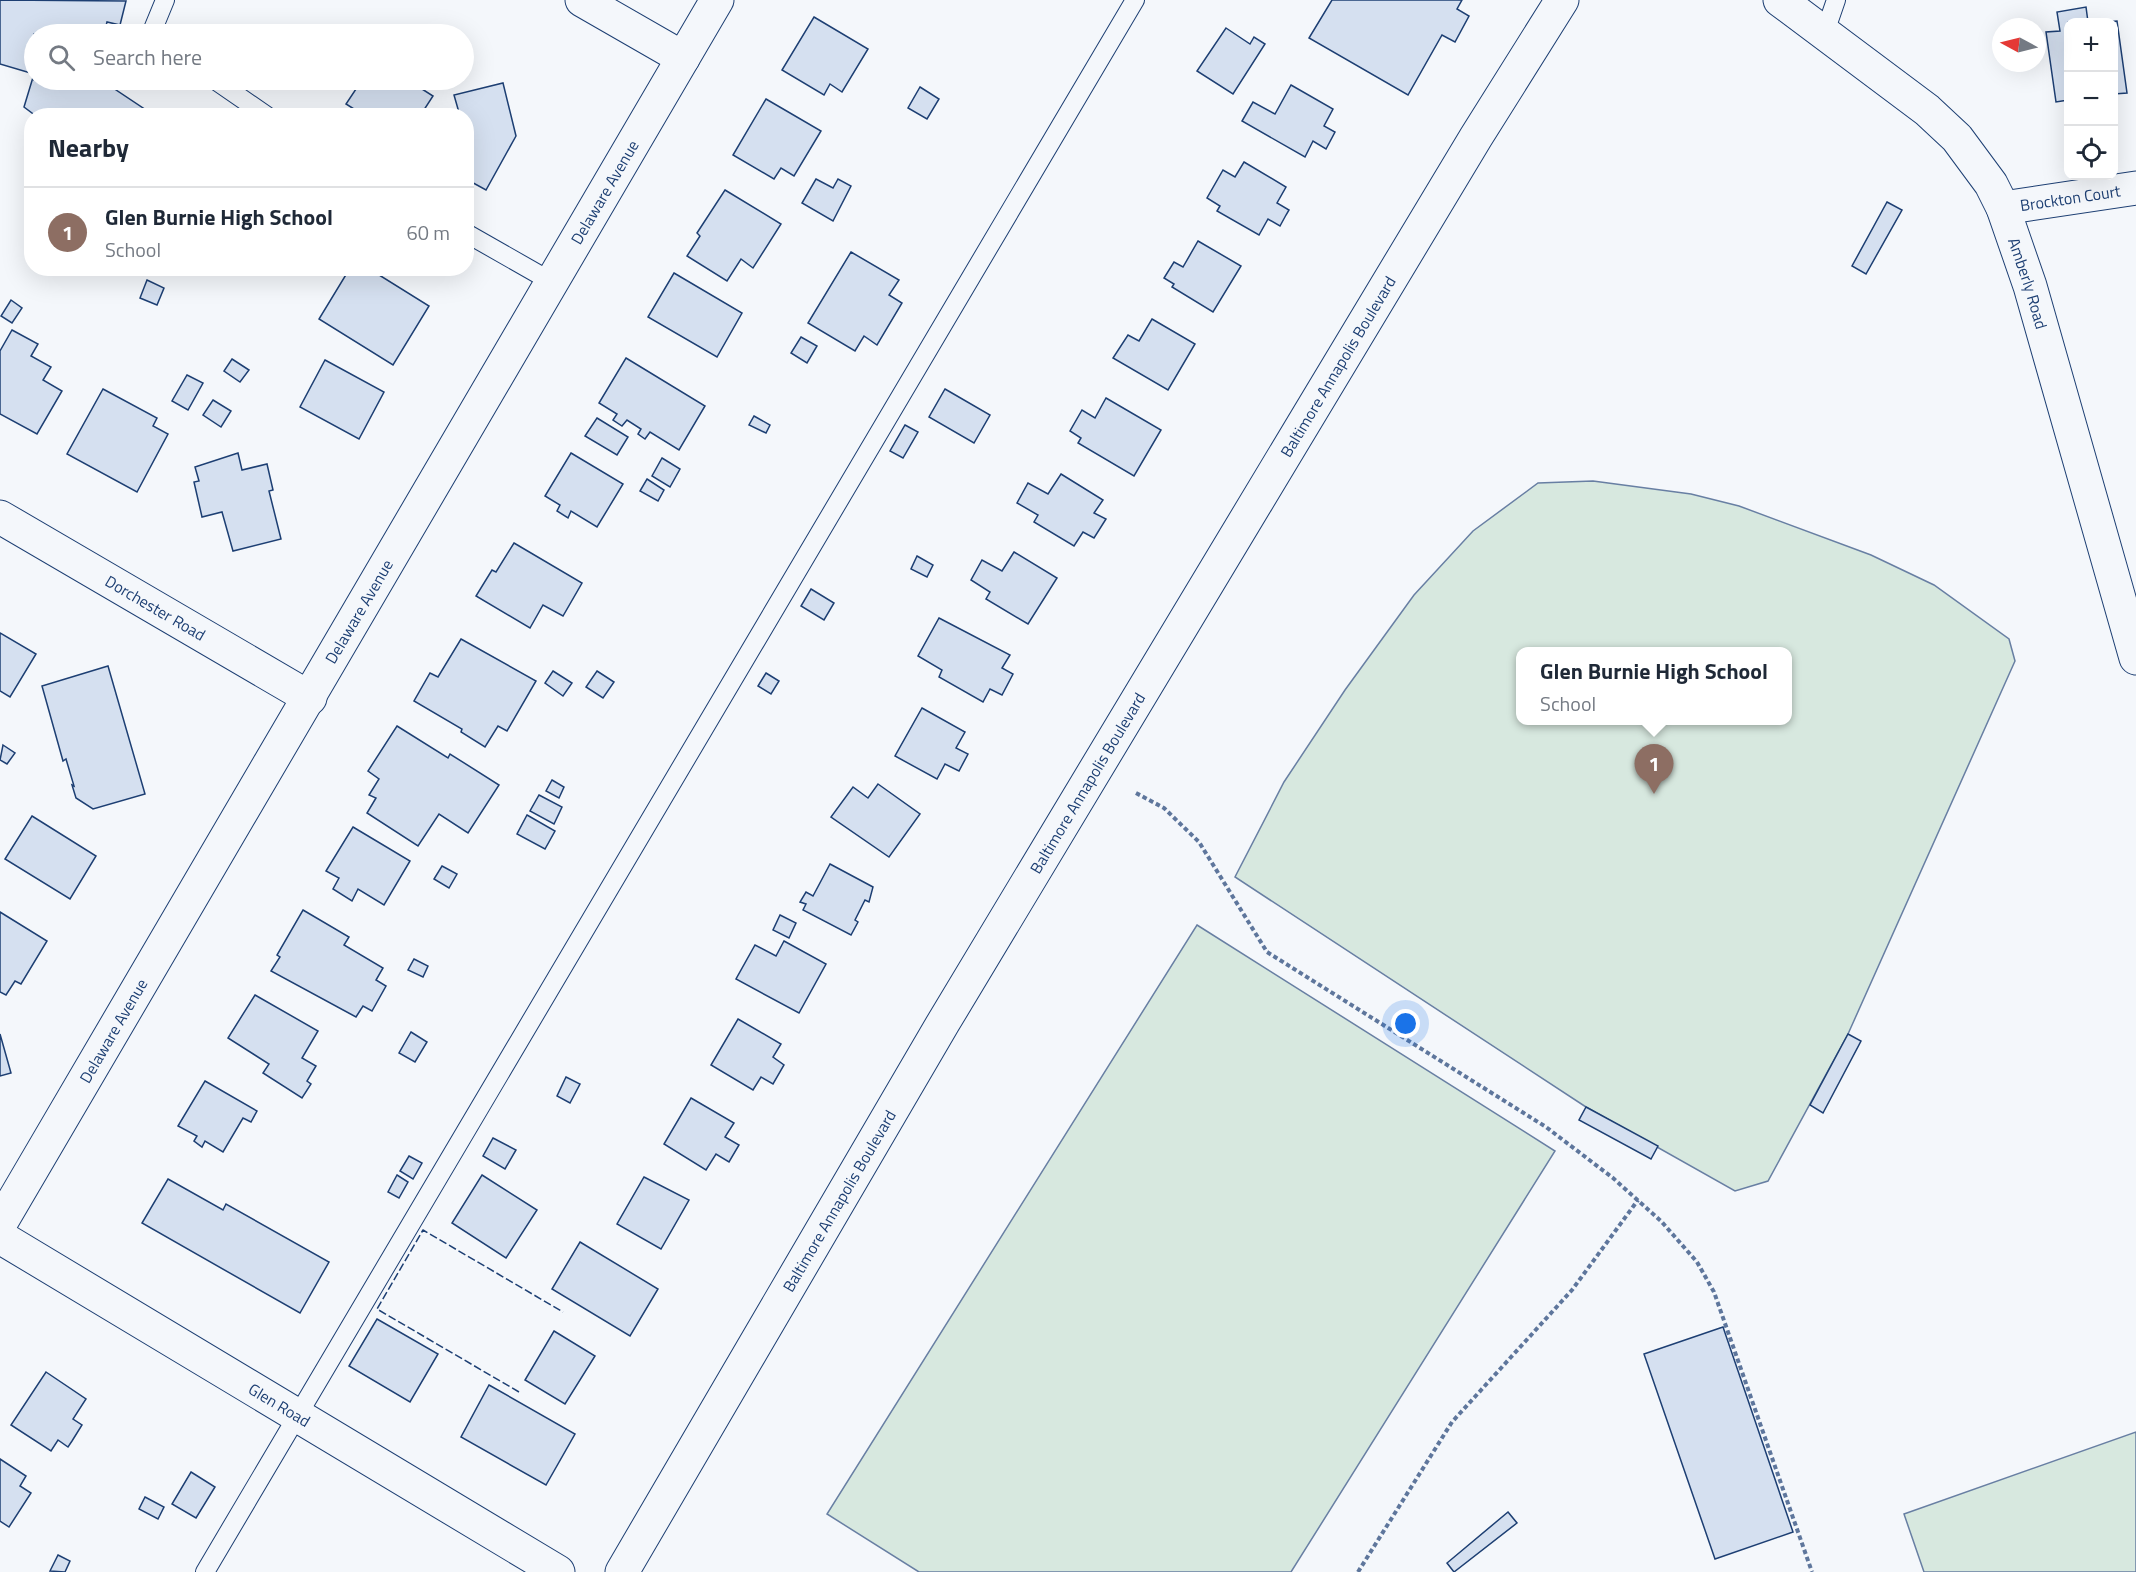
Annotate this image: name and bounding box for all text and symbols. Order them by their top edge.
north arrow [1992,18,2046,72]
map controls [2064,18,2118,180]
button: + [2064,18,2118,72]
search box [24,24,474,90]
text: Search here [93,40,202,74]
icon: search [45,41,78,74]
button: − [2064,72,2118,126]
button: locate [2064,126,2118,180]
text: Nearby [48,128,129,167]
street label: Delaware Avenue [564,135,645,249]
street label: Brockton Court [2018,178,2122,217]
text: Glen Burnie High School [105,200,333,234]
text: 1 [62,217,73,248]
text: 60 m [406,217,450,248]
text: School [105,234,161,265]
street label: Amberly Road [2002,234,2054,332]
street label: Baltimore Annapolis Boulevard [1274,272,1402,462]
street label: Delaware Avenue [319,555,399,668]
street label: Dorchester Road [101,569,210,647]
popup [1516,647,1792,725]
text: Glen Burnie High School [1540,654,1768,688]
street label: Baltimore Annapolis Boulevard [1024,688,1151,878]
text: School [1540,688,1596,719]
pin: 1 [1634,744,1674,794]
street label: Delaware Avenue [73,974,153,1087]
your location [1391,1009,1420,1038]
street label: Baltimore Annapolis Boulevard [776,1105,902,1296]
street label: Glen Road [244,1377,315,1433]

